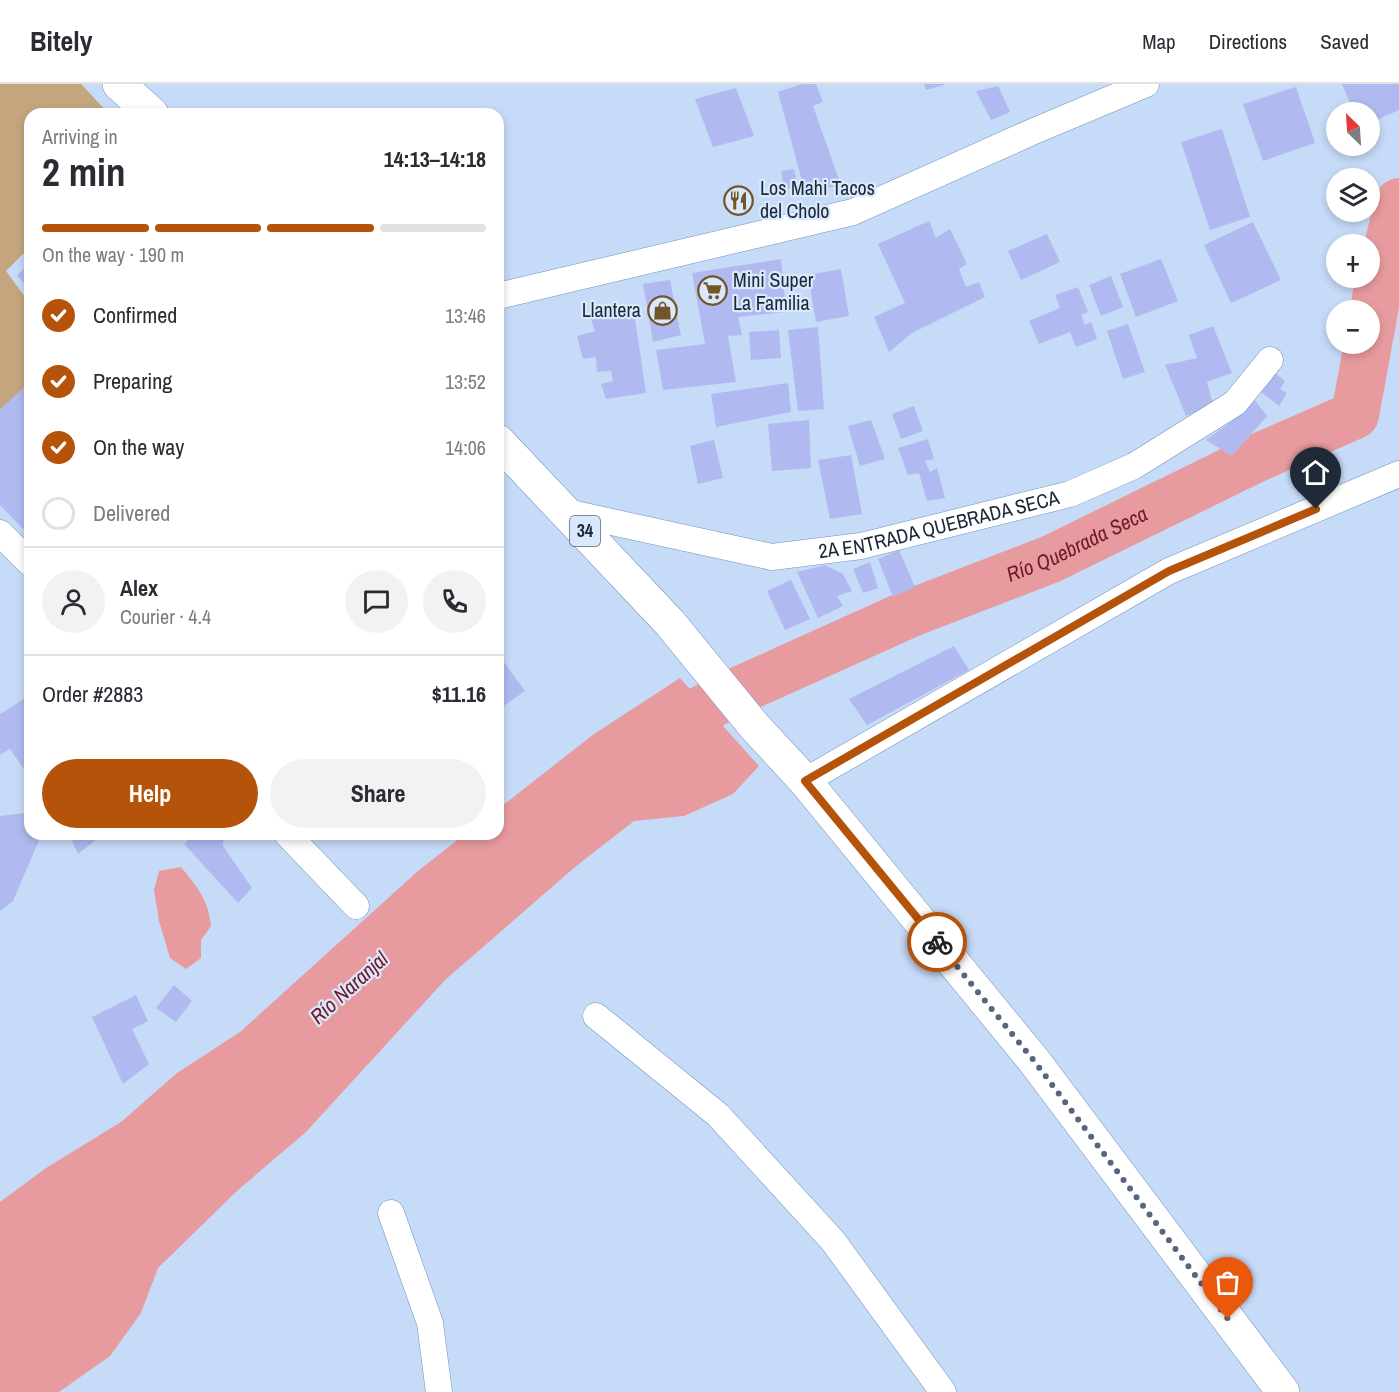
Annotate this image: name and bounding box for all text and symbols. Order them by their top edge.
text: Bitely [30,22,93,60]
text: Map [1142,27,1176,56]
text: Directions [1209,27,1287,56]
text: Saved [1320,27,1369,56]
north arrow [1326,102,1380,156]
map controls [1326,102,1380,354]
text: Arriving in [42,123,118,150]
text: 14:13–14:18 [384,144,486,174]
text: 2 min [42,146,126,198]
button: layers [1326,168,1380,222]
place label: Los Mahi Tacos del Cholo [760,174,875,224]
restaurant icon: Los Mahi Tacos del Cholo [723,184,755,216]
button: + [1326,234,1380,288]
text: On the way · 190 m [42,241,184,268]
place label: Mini Super La Familia [733,266,814,316]
supermarket icon: Mini Super La Familia [696,275,728,307]
shop icon: Llantera [646,294,678,326]
place label: Llantera [582,296,641,323]
icon: check [42,299,75,332]
text: Confirmed [93,300,177,330]
button: − [1326,300,1380,354]
text: 13:46 [445,302,486,329]
icon: check [42,365,75,398]
text: Preparing [93,366,172,396]
text: 13:52 [445,368,486,395]
icon: check [42,431,75,464]
text: On the way [93,432,184,462]
text: 14:06 [445,434,486,461]
pin [1290,447,1341,509]
icon: home [1299,456,1332,489]
street label: 2A ENTRADA QUEBRADA SECA [817,483,1062,564]
text: Delivered [93,498,170,528]
water label: Río Quebrada Seca [1002,499,1152,589]
road number: 34 [570,516,600,546]
button: person [42,570,105,633]
button: chat [345,570,408,633]
button: phone [423,570,486,633]
text: Alex [120,573,158,603]
text: Courier · 4.4 [120,603,211,630]
text: Order #2883 [42,679,143,709]
text: $11.16 [432,679,486,709]
button: Help [42,759,258,828]
button: Share [270,759,486,828]
courier [907,912,967,972]
icon: bike [921,926,954,959]
water label: Río Naranjal [303,944,395,1030]
pin [1202,1257,1253,1319]
icon: bag [1211,1266,1244,1299]

